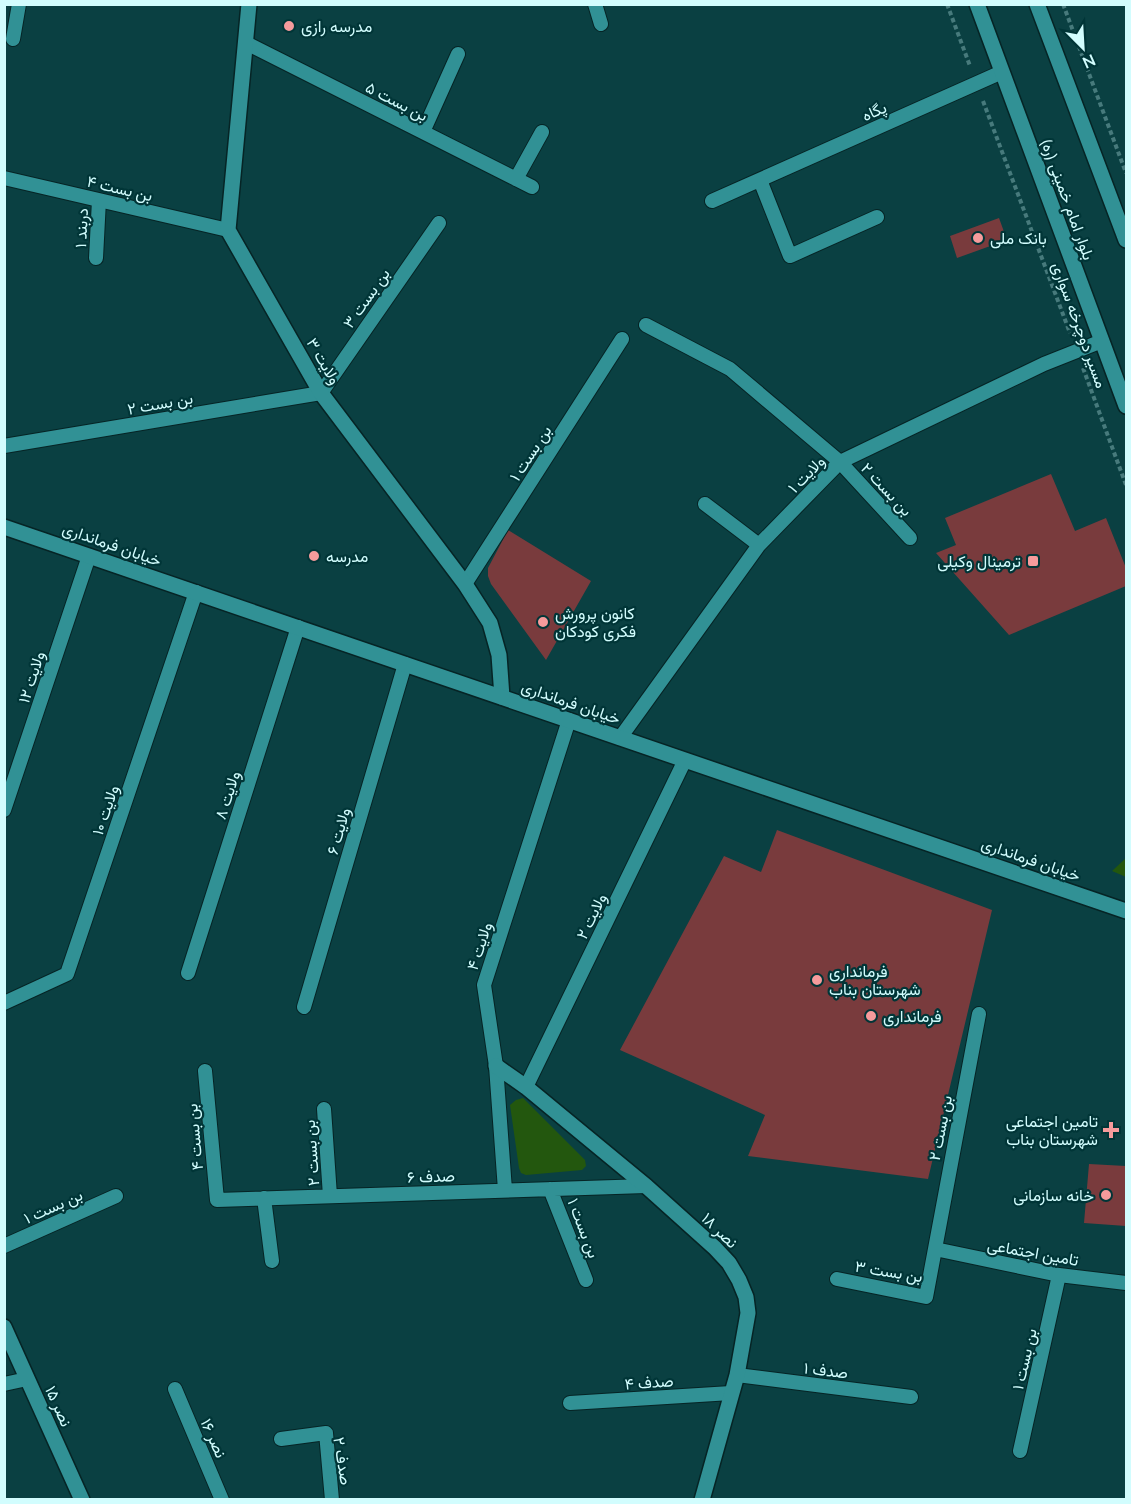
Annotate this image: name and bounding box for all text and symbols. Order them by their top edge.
place label: مدرسه رازی [301,16,372,37]
north arrow [1053,18,1113,78]
marker: مدرسه رازی [282,19,296,33]
text: N [1080,50,1099,73]
street label: بن بست ۵ [362,77,431,126]
street label: پگاه [859,97,890,127]
street label: بلوار امام خمینی (ره) [1036,135,1099,263]
street label: بن بست ۴ [85,171,155,206]
street label: دربند ۱ [70,207,93,249]
place label: بانک ملی [990,228,1047,249]
marker: بانک ملی [971,231,985,245]
street label: مسیر دوچرخه سواری [1046,259,1112,391]
street label: بن بست ۳ [338,264,395,332]
street label: ولایت ۳ [302,334,345,388]
street label: بن بست ۲ [126,387,194,420]
street label: بن بست ۱ [505,421,556,485]
street label: ولایت ۱ [783,451,829,498]
street label: بن بست ۲ [856,458,917,521]
street label: خیابان فرمانداری [60,518,164,571]
place label: مدرسه [326,546,368,567]
marker: مدرسه [307,549,321,563]
place label: ترمینال وکیلی [937,551,1021,572]
marker: ترمینال وکیلی [1026,554,1040,568]
place label: کانون پرورش فکری کودکان [555,603,636,642]
marker: کانون پرورش فکری کودکان [536,615,550,629]
street label: ولایت ۱۲ [13,649,50,706]
street label: خیابان فرمانداری [519,676,623,729]
street label: ولایت ۸ [210,768,245,822]
street label: ولایت ۱۰ [87,782,124,838]
street label: ولایت ۶ [322,805,355,857]
street label: خیابان فرمانداری [979,833,1083,886]
street label: ولایت ۲ [571,890,612,943]
street label: ولایت ۴ [462,919,497,973]
place label: فرمانداری شهرستان بناب [829,961,921,1000]
marker: فرمانداری شهرستان بناب [810,973,824,987]
place label: فرمانداری [883,1006,942,1027]
marker: فرمانداری [864,1009,878,1023]
street label: بن بست ۲ [924,1094,957,1163]
street label: بن بست ۴ [181,1103,208,1171]
place label: تامین اجتماعی شهرستان بناب [1006,1111,1098,1150]
street label: بن بست ۲ [299,1119,324,1187]
marker: تامین اجتماعی شهرستان بناب [1102,1121,1120,1139]
street label: صدف ۶ [407,1165,455,1187]
street label: بن بست ۱ [20,1184,86,1229]
place label: خانه سازمانی [1013,1185,1094,1206]
marker: خانه سازمانی [1099,1188,1113,1202]
street label: بن بست ۱ [563,1195,605,1261]
street label: نصر ۱۸ [697,1208,742,1253]
street label: تامین اجتماعی [986,1234,1080,1271]
street label: بن بست ۳ [854,1256,924,1287]
street label: بن بست ۱ [1007,1326,1042,1392]
street label: صدف ۱ [803,1357,849,1383]
street label: صدف ۴ [624,1370,674,1394]
street label: نصر ۱۵ [40,1382,77,1430]
street label: نصر ۱۶ [196,1415,231,1461]
street label: صدف ۲ [329,1436,357,1486]

